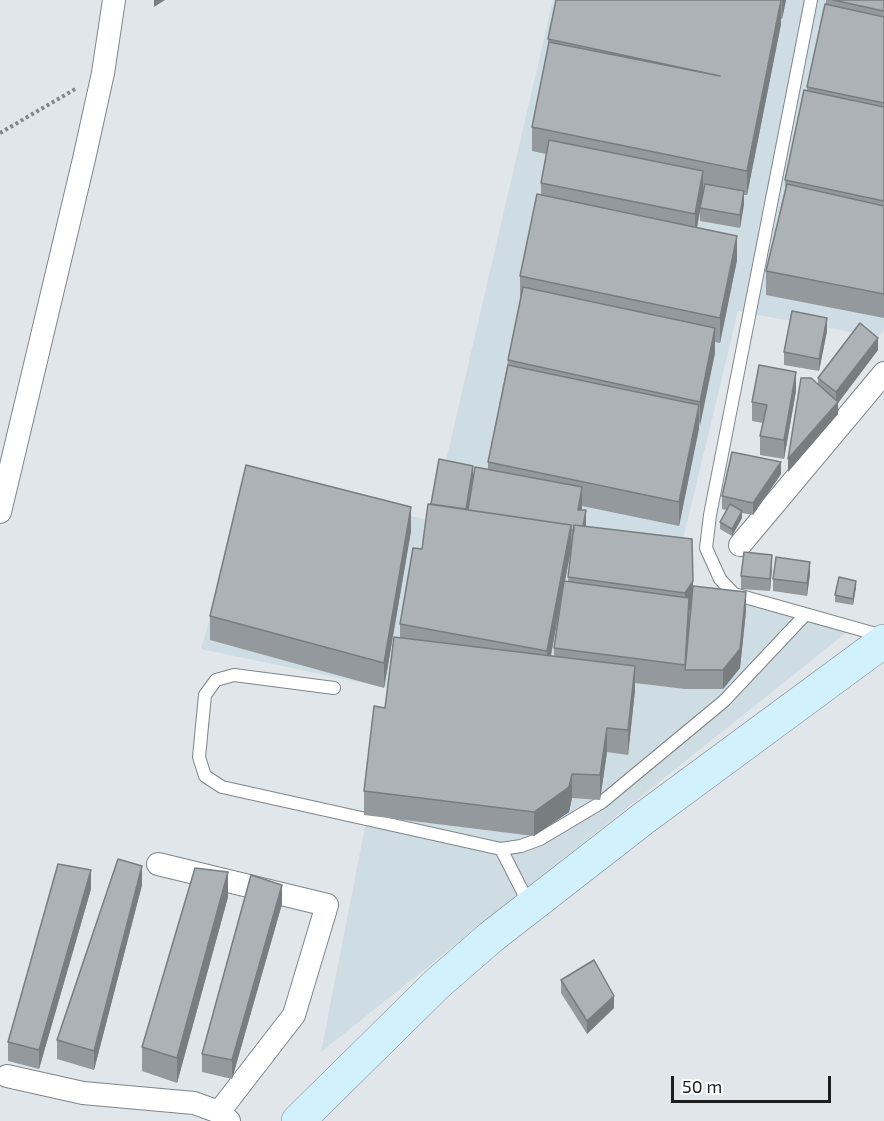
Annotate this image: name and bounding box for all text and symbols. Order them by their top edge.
scale bar [674,1064,834,1102]
text: 50 m [682,1075,722,1097]

